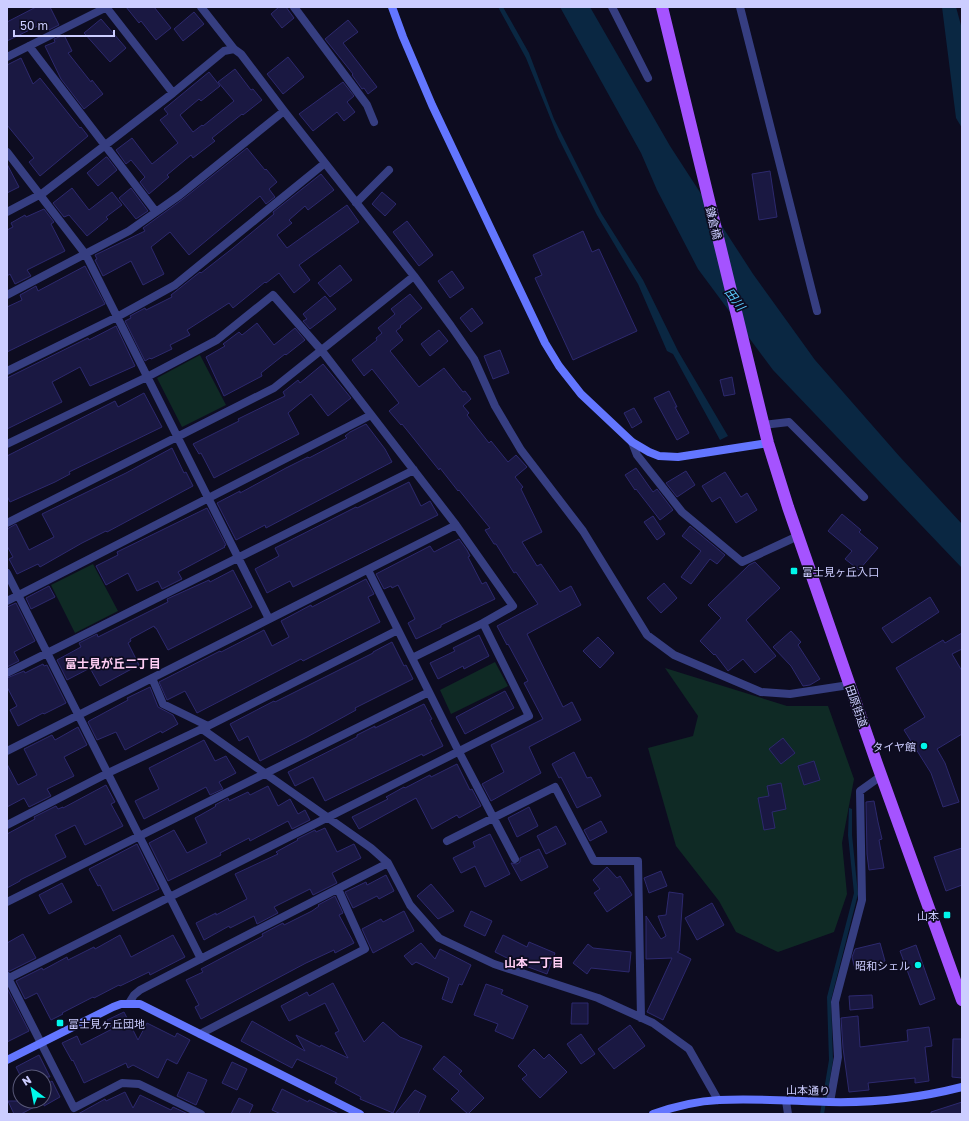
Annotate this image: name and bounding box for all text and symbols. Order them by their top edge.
scale bar [14,12,114,38]
text: 50 m [20,18,48,33]
street label: 鎌倉橋 [704,205,724,241]
water label: 田川 [722,285,749,315]
place label: 富士見ヶ丘入口 [802,565,879,578]
marker: 富士見ヶ丘入口 [789,566,799,576]
district label: 富士見が丘二丁目 [65,656,161,671]
street label: 田原街道 [844,683,870,729]
place label: タイヤ館 [872,740,916,753]
marker: タイヤ館 [919,741,929,751]
place label: 山本 [917,909,939,922]
marker: 山本 [942,910,952,920]
district label: 山本一丁目 [504,955,564,970]
place label: 昭和シェル [855,959,910,972]
marker: 昭和シェル [913,960,923,970]
place label: 富士見ヶ丘団地 [68,1017,145,1030]
marker: 富士見ヶ丘団地 [55,1018,65,1028]
north arrow [12,1069,52,1109]
text: N [19,1072,33,1088]
street label: 山本通り [786,1083,830,1097]

